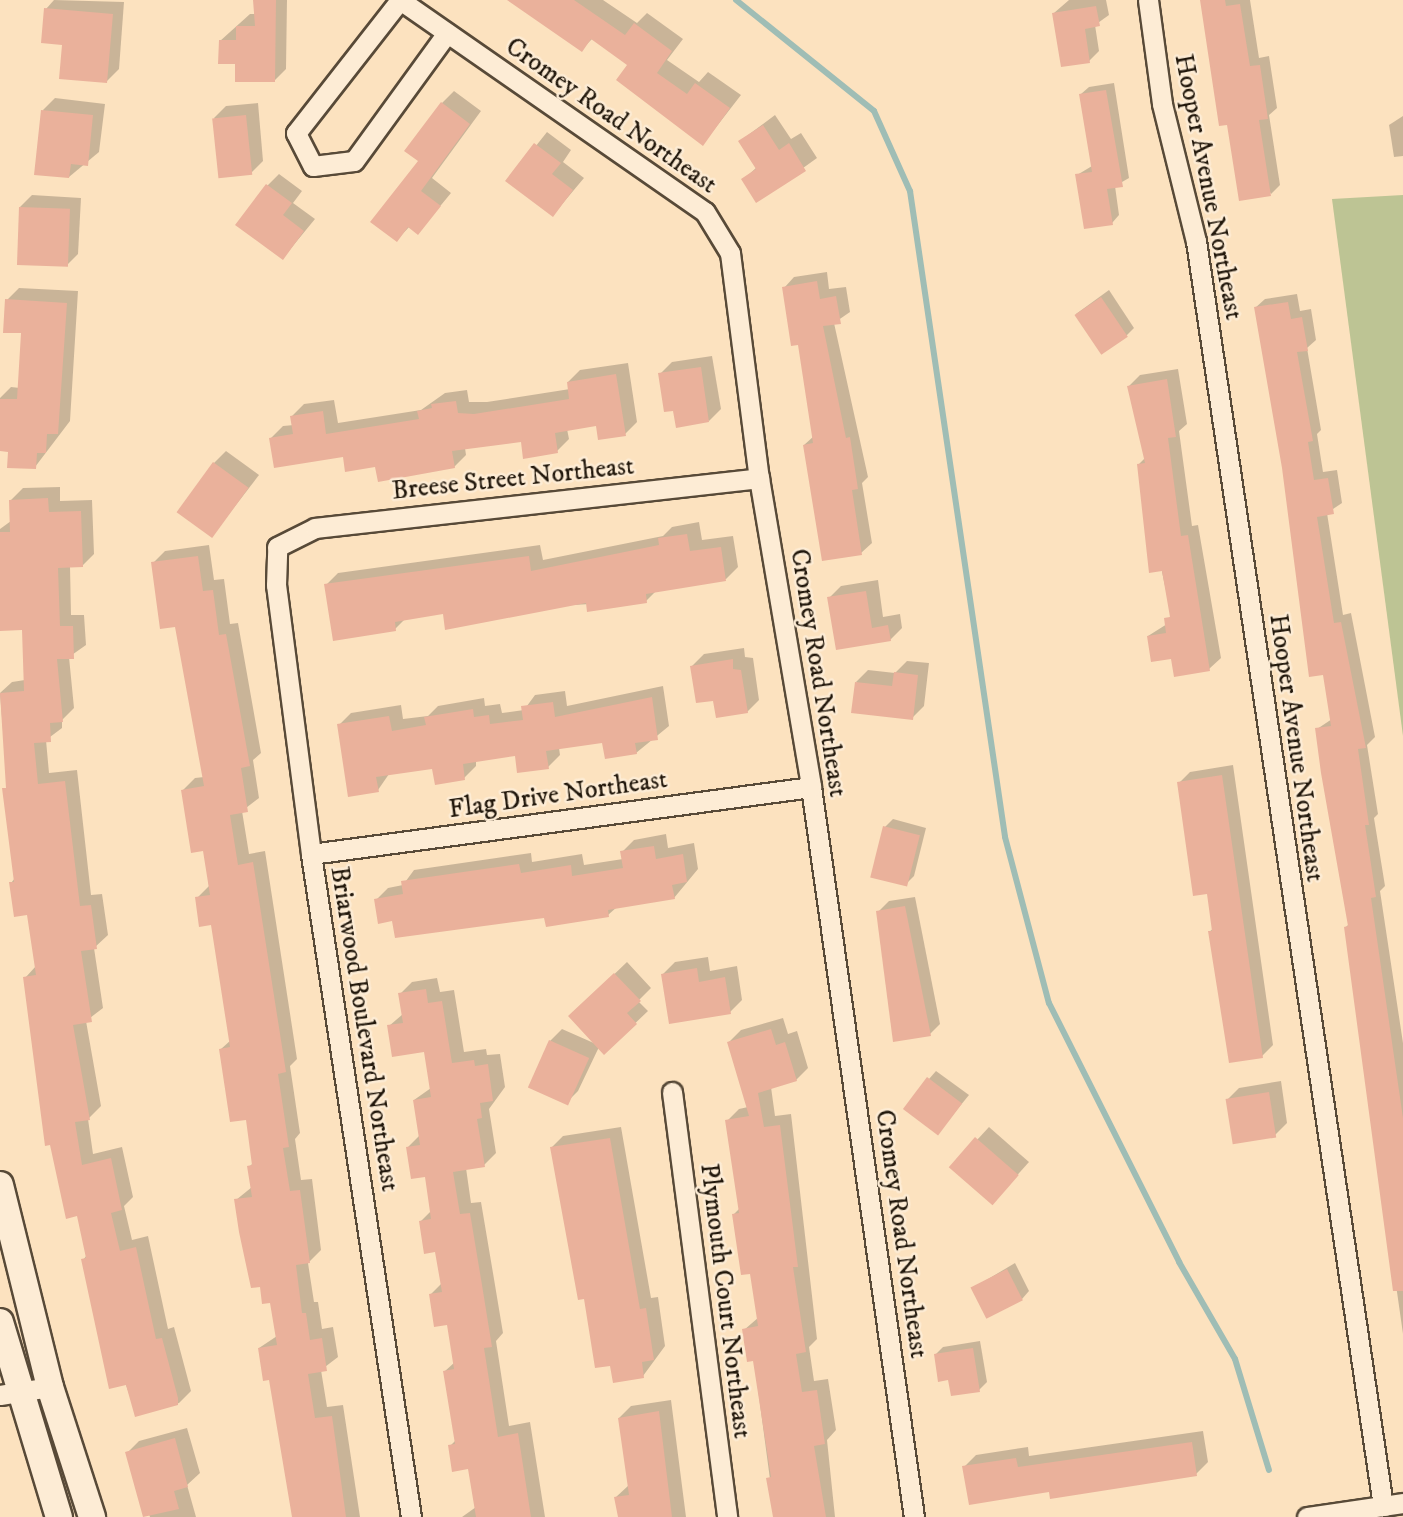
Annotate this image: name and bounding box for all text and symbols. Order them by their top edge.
street label: Cromey Road Northeast [499,31,723,201]
street label: Hooper Avenue Northeast [1167,51,1249,323]
street label: Breese Street Northeast [390,451,636,507]
street label: Cromey Road Northeast [783,547,853,799]
street label: Hooper Avenue Northeast [1262,612,1330,884]
street label: Flag Drive Northeast [447,764,669,826]
street label: Briarwood Boulevard Northeast [323,864,405,1194]
street label: Cromey Road Northeast [868,1108,934,1360]
street label: Plymouth Court Northeast [693,1162,757,1440]

